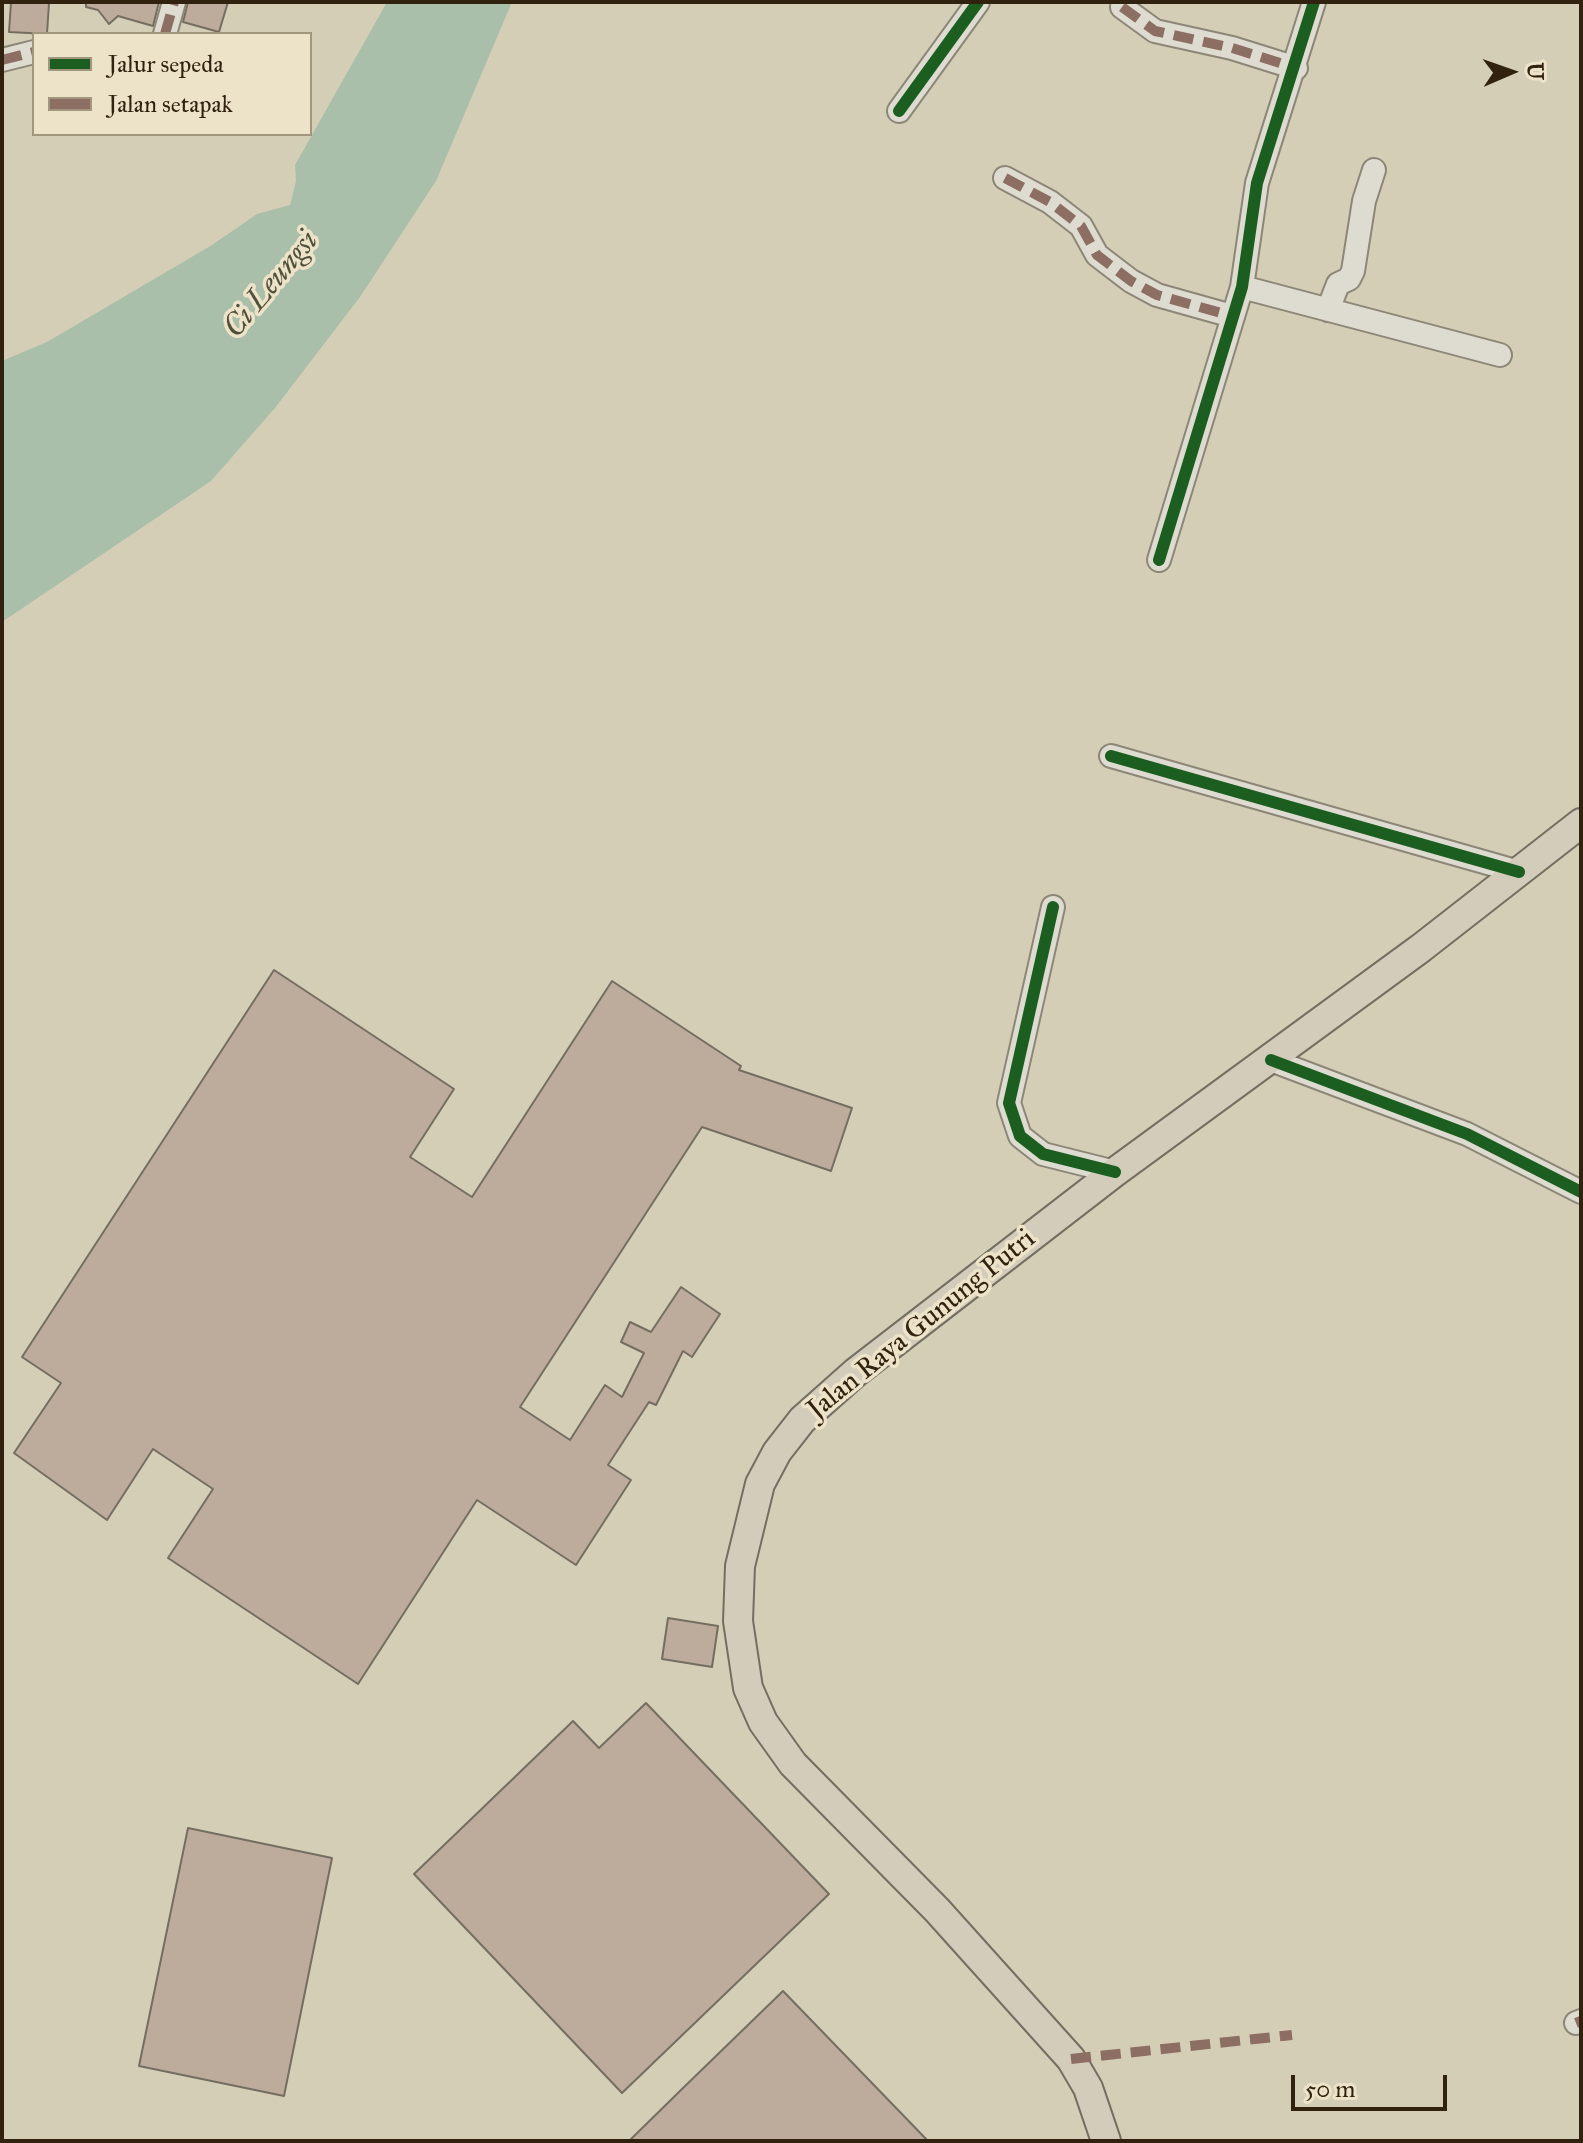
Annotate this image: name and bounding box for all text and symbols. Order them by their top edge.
legend [32,32,312,136]
north arrow [1471,32,1551,112]
text: Jalur sepeda [108,49,224,79]
text: U [1522,62,1549,80]
text: Jalan setapak [108,89,233,119]
water label: Ci Leungsi [217,224,327,346]
street label: Jalan Raya Gunung Putri [801,1223,1043,1427]
scale bar [1295,2059,1451,2109]
text: 50 m [1305,2074,1355,2104]

